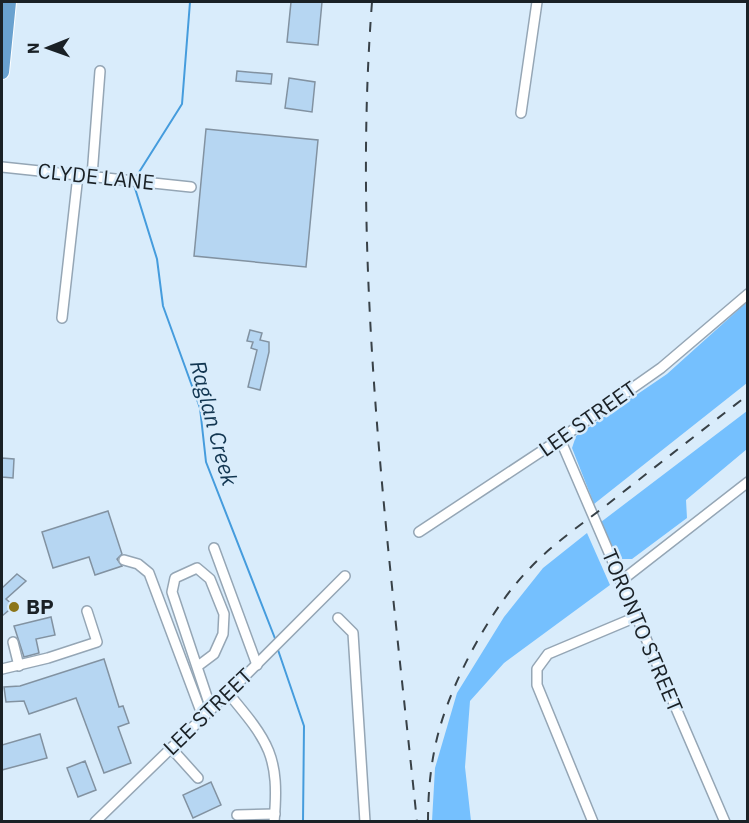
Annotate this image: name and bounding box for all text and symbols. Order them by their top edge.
north arrow [18,18,78,78]
text: N [23,42,43,54]
street label: CLYDE LANE [36,156,156,196]
water label: Raglan Creek [184,357,245,489]
street label: LEE STREET [533,374,642,462]
street label: TORONTO STREET [596,545,690,716]
place label: BP [26,592,54,620]
marker: BP [7,600,21,614]
street label: LEE STREET [157,662,258,761]

